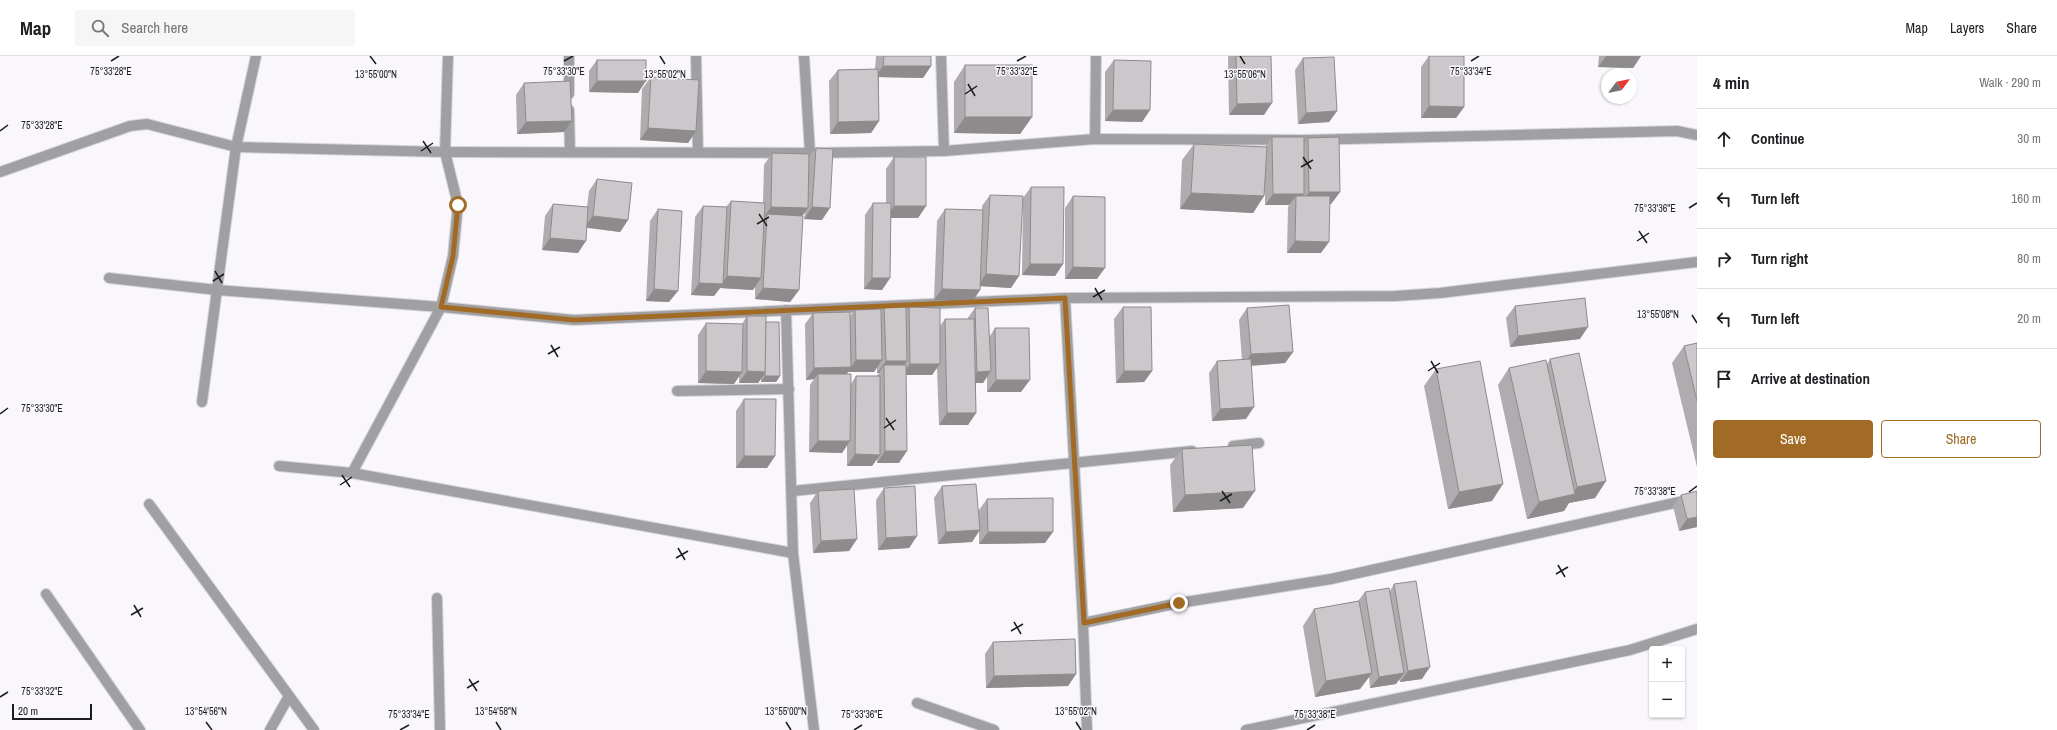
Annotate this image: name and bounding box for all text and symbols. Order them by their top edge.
search box [75,10,355,46]
text: Map [20,15,51,41]
icon: search [89,17,111,39]
text: Search here [121,17,188,38]
text: Map [1906,19,1928,37]
text: Layers [1950,19,1984,37]
text: Share [2006,19,2037,37]
text: 75°33'28"E [90,65,132,78]
text: 75°33'30"E [543,65,585,78]
text: 75°33'32"E [996,65,1038,78]
text: 75°33'34"E [1450,65,1492,78]
text: 13°55'00"N [355,68,397,81]
text: 13°55'02"N [644,68,686,81]
text: 13°55'06"N [1224,68,1266,81]
north arrow [1601,68,1637,104]
text: 4 min [1713,71,1749,94]
text: Walk · 290 m [1979,74,2041,91]
text: 75°33'28"E [21,119,63,132]
icon: ahead [1713,128,1735,150]
text: Continue [1751,128,1804,149]
text: 30 m [2017,130,2041,147]
icon: left [1713,188,1735,210]
text: Turn left [1751,188,1799,209]
text: 160 m [2011,190,2041,207]
route start [449,196,467,214]
text: 75°33'36"E [1634,202,1676,215]
icon: right [1713,248,1735,270]
text: Turn right [1751,248,1808,269]
text: 80 m [2017,250,2041,267]
text: 13°55'08"N [1637,308,1679,321]
icon: left [1713,308,1735,330]
text: Turn left [1751,308,1799,329]
text: 20 m [2017,310,2041,327]
icon: arrive [1713,368,1735,390]
text: Arrive at destination [1751,368,1870,389]
text: 75°33'30"E [21,402,63,415]
button: Save [1713,420,1873,458]
button: Share [1881,420,2041,458]
text: 75°33'38"E [1634,485,1676,498]
route end [1170,594,1188,612]
map controls [1649,646,1685,718]
button: + [1649,646,1685,682]
button: − [1649,682,1685,718]
text: 75°33'32"E [21,685,63,698]
scale bar [12,702,92,721]
text: 20 m [18,704,38,718]
text: 13°54'56"N [185,705,227,718]
text: 13°54'58"N [475,705,517,718]
text: 13°55'00"N [765,705,807,718]
text: 13°55'02"N [1055,705,1097,718]
text: 75°33'34"E [388,708,430,721]
text: 75°33'36"E [841,708,883,721]
text: 75°33'38"E [1294,708,1336,721]

